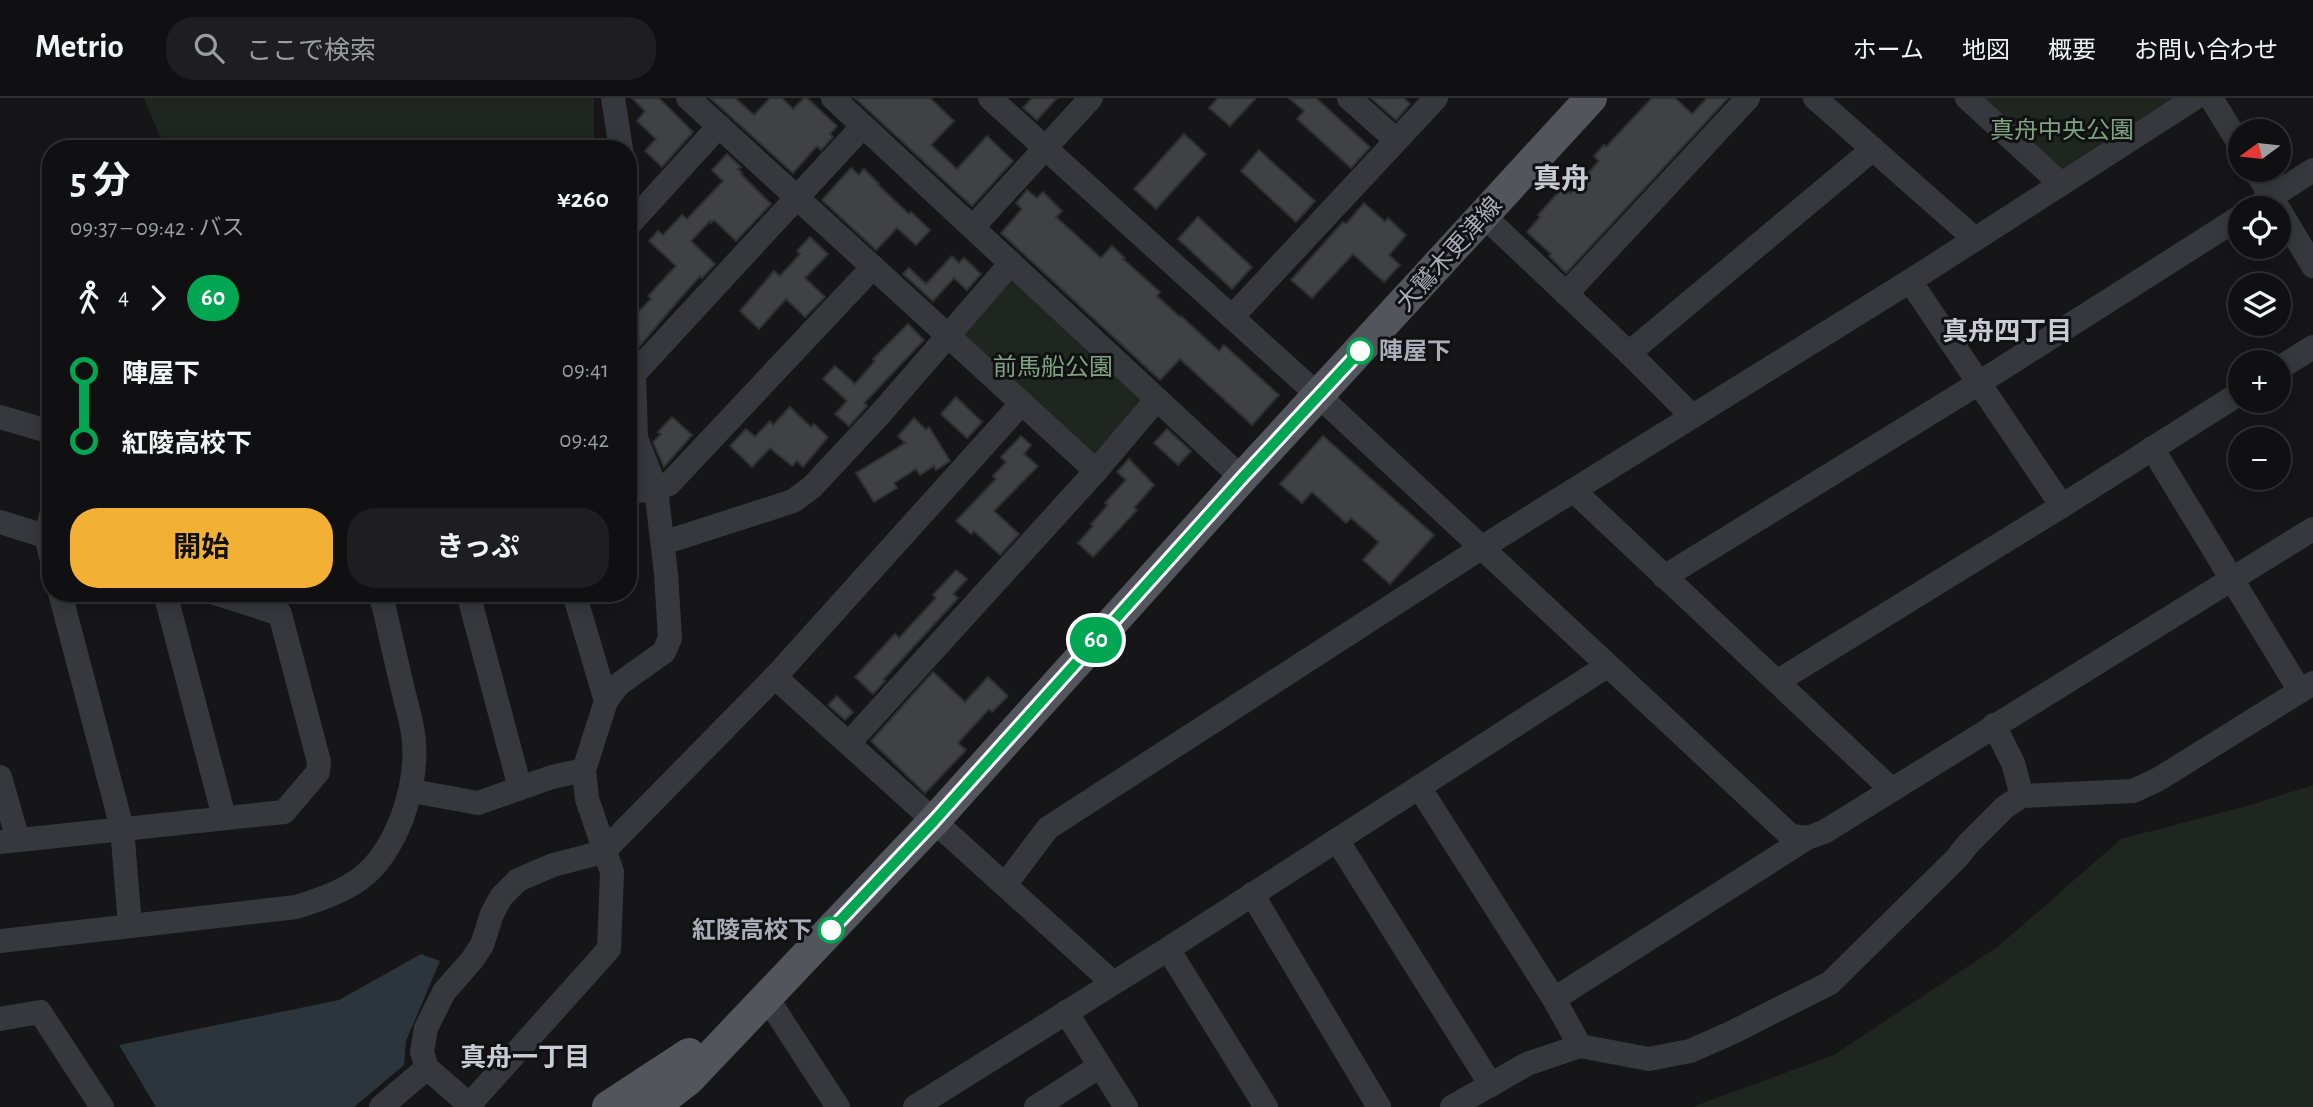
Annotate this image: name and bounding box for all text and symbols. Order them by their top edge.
search box [166,17,656,80]
icon: search [190,29,228,67]
text: Metrio [35,31,124,64]
text: ここで検索 [246,38,376,64]
text: ホーム [1853,39,1924,63]
text: 地図 [1962,39,2010,63]
text: 概要 [2048,39,2096,63]
text: お問い合わせ [2134,39,2278,63]
park label: 真舟中央公園 [1990,117,2134,143]
north arrow [2228,119,2291,182]
map controls [2228,119,2291,490]
text: 5 分 [70,163,130,201]
district label: 真舟 [1533,163,1589,194]
text: ¥260 [557,186,609,212]
street label: 大鷲木更津線 [1391,192,1507,316]
button: locate [2228,196,2291,259]
text: 09:37 – 09:42 · バス [70,217,244,240]
button: layers [2228,273,2291,336]
icon: walk [70,279,108,317]
icon: forward [139,279,177,317]
text: 4 [118,286,129,309]
text: 60 [201,286,225,310]
district label: 真舟四丁目 [1942,317,2072,345]
marker: 陣屋下 [1347,338,1373,364]
place label: 陣屋下 [1379,338,1451,364]
button: + [2228,350,2291,413]
park label: 前馬船公園 [993,354,1113,380]
text: 09:41 [562,359,609,382]
text: 陣屋下 [122,361,200,387]
button: − [2228,427,2291,490]
text: 09:42 [559,429,609,452]
text: 紅陵高校下 [122,431,252,457]
button: 開始 [70,508,333,588]
button: きっぷ [347,508,609,588]
line badge: 60 [1064,617,1128,663]
text: 60 [1084,628,1108,652]
place label: 紅陵高校下 [692,917,812,943]
marker: 紅陵高校下 [818,917,844,943]
district label: 真舟一丁目 [460,1043,590,1071]

